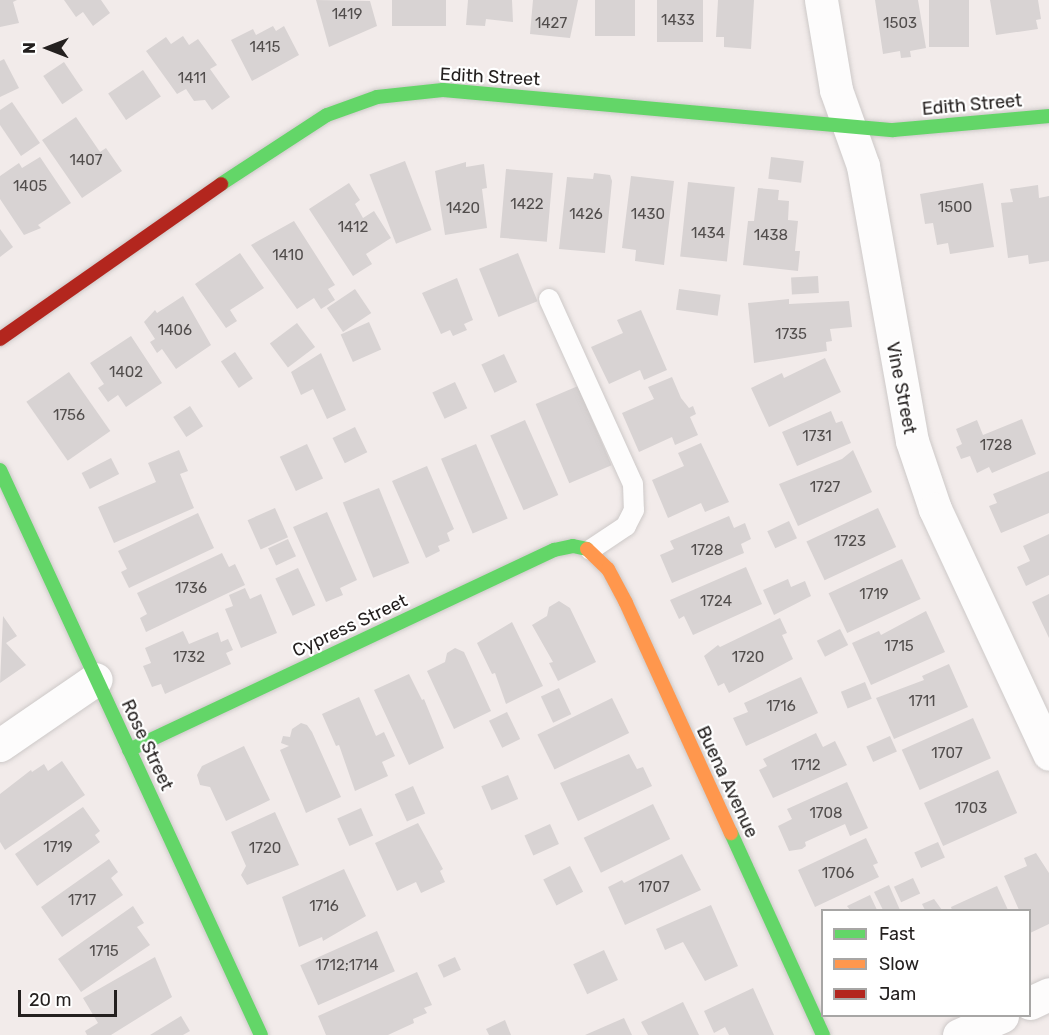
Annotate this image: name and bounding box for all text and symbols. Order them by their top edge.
house number: 1419 [332,6,362,24]
house number: 1433 [661,12,695,30]
house number: 1427 [535,15,567,33]
house number: 1503 [883,15,917,33]
north arrow [18,18,78,78]
house number: 1415 [250,39,280,57]
text: N [20,42,39,54]
street label: Edith Street [439,64,541,90]
house number: 1411 [178,70,206,88]
street label: Edith Street [921,90,1023,120]
house number: 1407 [70,152,102,170]
house number: 1405 [13,178,47,196]
house number: 1422 [510,196,544,214]
house number: 1500 [938,199,972,217]
house number: 1420 [446,200,480,218]
house number: 1426 [569,206,603,224]
house number: 1430 [631,206,665,224]
house number: 1412 [338,219,368,237]
house number: 1434 [691,225,725,243]
house number: 1438 [754,227,788,245]
house number: 1410 [272,247,304,265]
house number: 1406 [158,322,192,340]
house number: 1735 [775,326,807,344]
street label: Vine Street [881,340,921,436]
house number: 1402 [109,364,143,382]
house number: 1756 [53,407,85,425]
house number: 1731 [802,428,832,446]
house number: 1728 [980,437,1012,455]
house number: 1727 [810,479,840,497]
house number: 1723 [834,533,866,551]
house number: 1728 [691,542,723,560]
house number: 1736 [175,580,207,598]
house number: 1719 [859,586,889,604]
street label: Cypress Street [289,590,411,662]
house number: 1724 [700,593,732,611]
house number: 1715 [884,638,914,656]
house number: 1732 [173,649,205,667]
house number: 1720 [732,649,764,667]
house number: 1711 [909,693,935,711]
street label: Rose Street [117,696,177,794]
house number: 1716 [766,698,796,716]
street label: Buena Avenue [692,722,762,842]
house number: 1707 [931,745,963,763]
house number: 1712 [791,757,821,775]
house number: 1703 [955,800,987,818]
house number: 1708 [809,805,843,823]
house number: 1719 [43,839,73,857]
house number: 1720 [249,840,281,858]
house number: 1706 [822,865,854,883]
house number: 1707 [638,879,670,897]
house number: 1717 [68,892,96,910]
house number: 1716 [309,898,339,916]
legend [821,909,1031,1017]
text: Fast [879,923,915,945]
house number: 1715 [89,943,119,961]
text: Slow [879,953,919,975]
house number: 1712;1714 [315,957,379,975]
scale bar [21,978,120,1016]
text: Jam [879,983,916,1005]
text: 20 m [29,989,71,1011]

